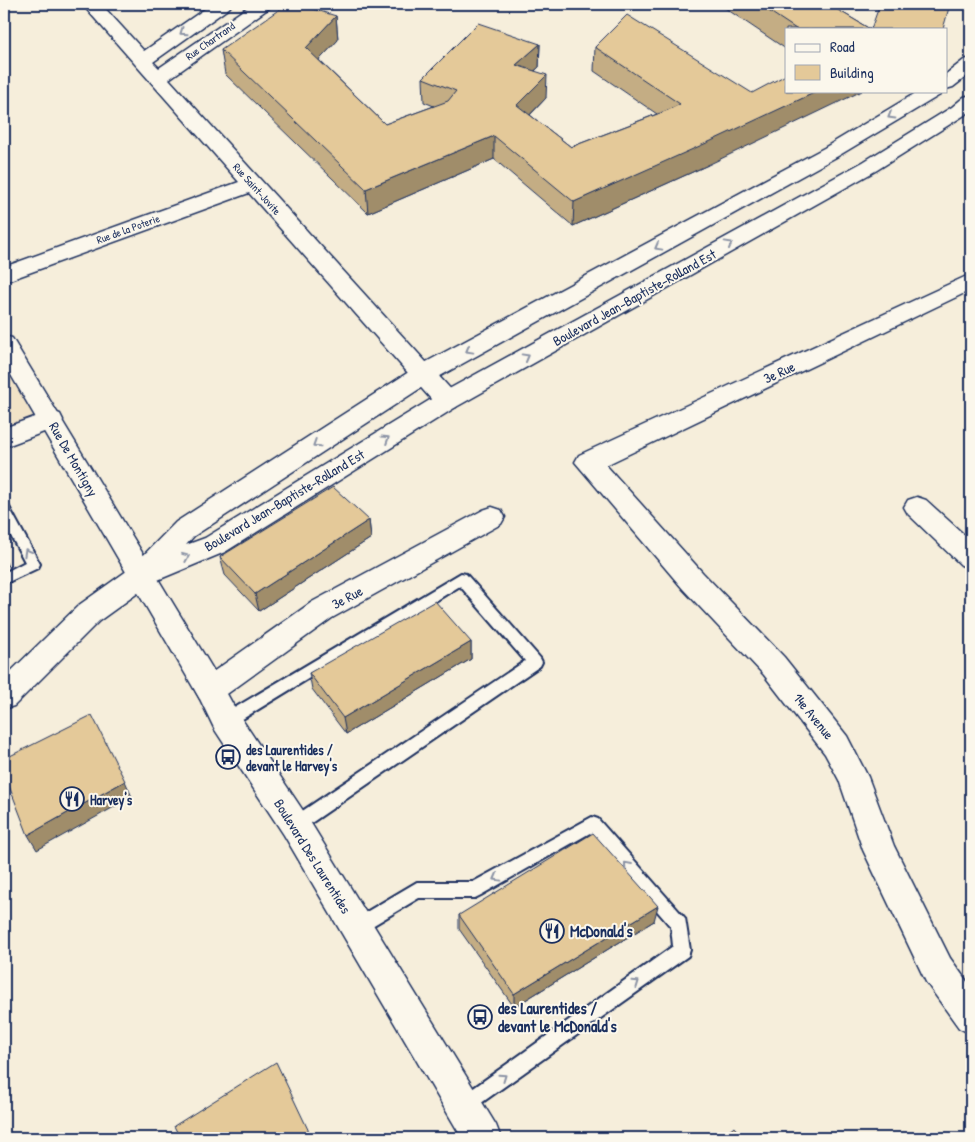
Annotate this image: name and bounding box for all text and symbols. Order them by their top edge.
street label: Rue Chartrand [183,18,238,63]
one-way arrow [179,26,189,35]
legend [785,28,948,92]
text: Road [830,36,855,57]
text: Building [830,62,874,83]
one-way arrow [888,110,897,120]
street label: Rue Saint-Jovite [230,160,284,218]
street label: Rue de la Poterie [94,211,162,247]
one-way arrow [654,241,663,251]
one-way arrow [724,241,733,251]
street label: Boulevard Jean-Baptiste-Rolland Est [549,244,720,351]
one-way arrow [465,343,474,353]
one-way arrow [521,353,530,363]
street label: 3e Rue [760,356,798,387]
street label: Rue De Montigny [44,418,103,500]
one-way arrow [380,436,389,446]
one-way arrow [312,438,321,447]
street label: Boulevard Jean-Baptiste-Rolland Est [200,444,368,556]
one-way arrow [23,549,33,558]
one-way arrow [181,553,190,564]
street label: 3e Rue [328,581,366,613]
street label: 14e Avenue [789,689,839,744]
place label: des Laurentides / devant le Harvey's [246,740,338,777]
bus stop icon: des Laurentides / devant le Harvey's [215,744,241,770]
restaurant icon: Harvey's [59,786,85,812]
place label: Harvey's [90,790,133,811]
street label: Boulevard Des Laurentides [270,795,356,917]
one-way arrow [624,861,633,870]
one-way arrow [493,872,502,882]
restaurant icon: McDonald's [539,918,565,944]
place label: McDonald's [570,920,633,942]
one-way arrow [630,980,640,989]
place label: des Laurentides / devant le McDonald's [498,997,617,1037]
bus stop icon: des Laurentides / devant le McDonald's [467,1004,493,1030]
one-way arrow [497,1074,507,1083]

